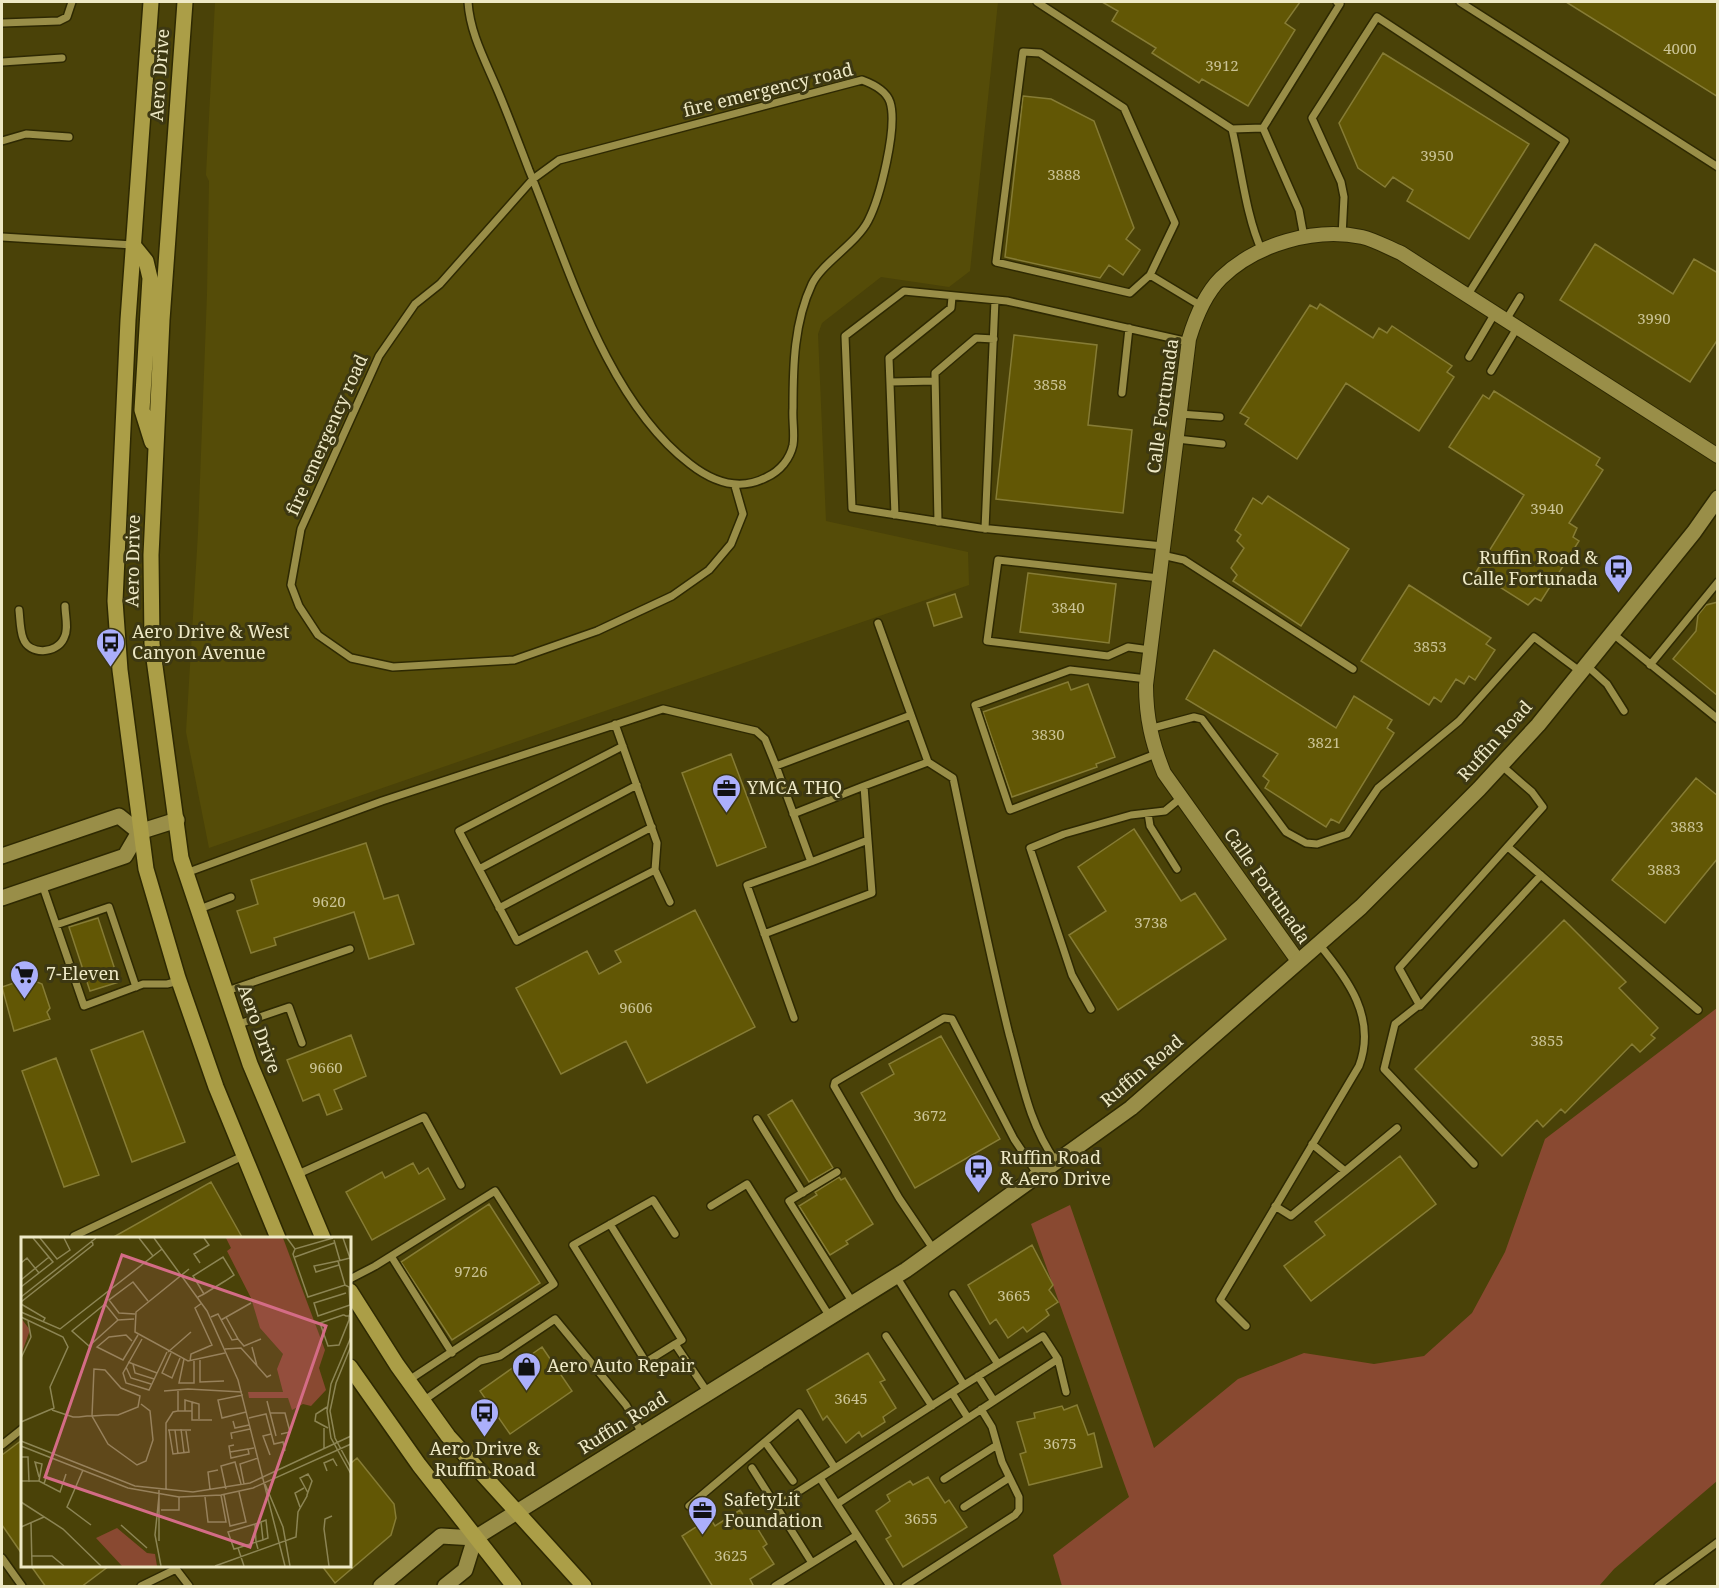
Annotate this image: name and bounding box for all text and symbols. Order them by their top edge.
street label: Aero Drive [144,28,174,122]
house number: 4000 [1663,38,1697,58]
house number: 3912 [1205,55,1239,75]
street label: fire emergency road [680,56,855,122]
house number: 3950 [1420,145,1454,165]
house number: 3888 [1047,164,1081,184]
house number: 3990 [1637,308,1671,328]
street label: Calle Fortunada [1141,337,1183,475]
street label: fire emergency road [280,350,372,519]
house number: 3858 [1033,374,1067,394]
house number: 3940 [1530,498,1564,518]
street label: Aero Drive [119,514,145,608]
place label: Ruffin Road & Calle Fortunada [1462,545,1599,590]
bus stop icon: Ruffin Road & Calle Fortunada [1603,552,1635,594]
house number: 3840 [1051,597,1085,617]
place label: Aero Drive & West Canyon Avenue [132,619,289,664]
bus stop icon: Aero Drive & West Canyon Avenue [95,626,127,668]
house number: 3853 [1413,636,1447,656]
street label: Ruffin Road [1452,695,1537,786]
house number: 3830 [1031,724,1065,744]
house number: 3821 [1307,732,1341,752]
office icon: YMCA THQ [710,772,742,814]
place label: YMCA THQ [746,775,842,799]
house number: 3883 [1670,816,1704,836]
street label: Calle Fortunada [1219,823,1317,948]
house number: 3883 [1647,859,1681,879]
house number: 9620 [312,891,346,911]
house number: 3738 [1134,912,1168,932]
supermarket icon: 7-Eleven [9,958,41,1000]
place label: 7-Eleven [46,961,120,985]
street label: Aero Drive [233,981,287,1076]
house number: 9606 [619,997,653,1017]
street label: Ruffin Road [1095,1029,1188,1112]
house number: 3855 [1530,1030,1564,1050]
house number: 9660 [309,1057,343,1077]
house number: 3672 [913,1105,947,1125]
place label: Ruffin Road & Aero Drive [1000,1145,1111,1190]
bus stop icon: Ruffin Road & Aero Drive [963,1152,995,1194]
inset map [21,1237,351,1567]
house number: 9726 [454,1261,488,1281]
house number: 3665 [997,1285,1031,1305]
shop icon: Aero Auto Repair [510,1350,542,1392]
place label: Aero Auto Repair [547,1353,695,1377]
street label: Ruffin Road [573,1385,672,1459]
house number: 3645 [834,1388,868,1408]
bus stop icon: Aero Drive & Ruffin Road [469,1396,501,1438]
house number: 3675 [1043,1433,1077,1453]
place label: Aero Drive & Ruffin Road [430,1436,541,1481]
place label: SafetyLit Foundation [724,1487,823,1532]
office icon: SafetyLit Foundation [687,1494,719,1536]
house number: 3655 [904,1508,938,1528]
house number: 3625 [714,1545,748,1565]

